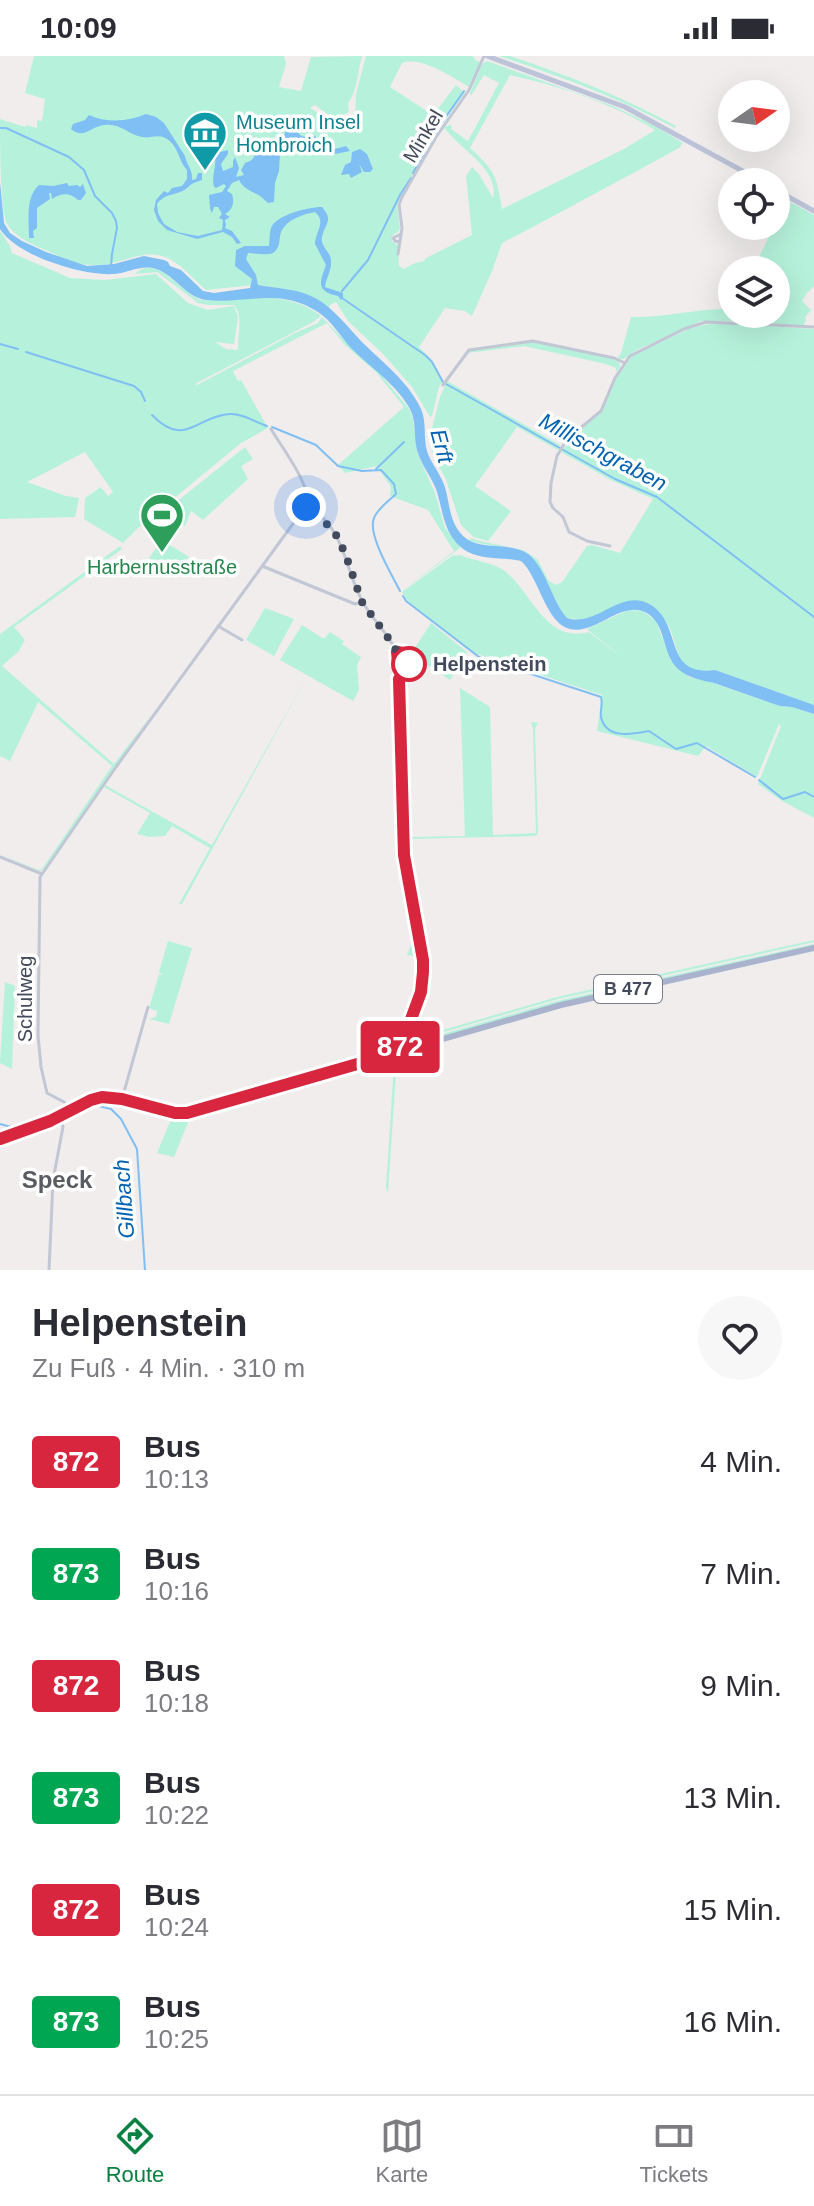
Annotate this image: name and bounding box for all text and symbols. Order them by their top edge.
text: 10:09 [40,11,117,44]
north arrow [718,80,790,152]
map controls [718,80,790,328]
street label: Minkel [399,106,447,166]
museum icon: Museum Insel Hombroich [181,109,229,172]
place label: Museum Insel Hombroich [236,111,361,156]
button: locate [718,168,790,240]
button: layers [718,256,790,328]
water label: Millischgraben [535,408,671,496]
water label: Erft [425,426,459,467]
your location [286,487,326,527]
sports icon: Harbernusstraße [138,491,186,554]
place label: Harbernusstraße [87,556,237,578]
marker: Helpenstein [392,647,426,681]
place label: Helpenstein [433,653,546,675]
street label: Schulweg [14,956,36,1042]
road number: B 477 [594,975,662,1003]
line badge: 872 [354,1021,446,1073]
text: 872 [377,1031,423,1062]
water label: Gillbach [109,1158,139,1240]
district label: Speck [22,1166,93,1193]
button: heart [698,1296,782,1380]
text: Helpenstein [32,1302,247,1344]
text: Zu Fuß · 4 Min. · 310 m [32,1353,305,1383]
text: Bus [144,1430,201,1463]
text: 4 Min. [700,1445,782,1478]
text: 872 [53,1446,99,1477]
text: 10:13 [144,1464,209,1494]
text: Bus [144,1542,201,1575]
text: 7 Min. [700,1557,782,1590]
text: 873 [53,1558,99,1589]
text: 10:16 [144,1576,209,1606]
text: Bus [144,1654,201,1687]
text: 9 Min. [700,1669,782,1702]
text: 872 [53,1670,99,1701]
text: 10:18 [144,1688,209,1718]
text: Bus [144,1766,201,1799]
text: 13 Min. [684,1781,782,1814]
text: 873 [53,1782,99,1813]
text: 10:22 [144,1800,209,1830]
text: Bus [144,1878,201,1911]
text: 15 Min. [684,1893,782,1926]
text: 872 [53,1894,99,1925]
text: 10:24 [144,1912,209,1942]
text: Bus [144,1990,201,2023]
text: 16 Min. [684,2005,782,2038]
text: 873 [53,2006,99,2037]
text: 10:25 [144,2024,209,2054]
tab: Route [106,2114,164,2188]
tab: Karte [376,2114,428,2188]
tab: Tickets [639,2114,708,2188]

